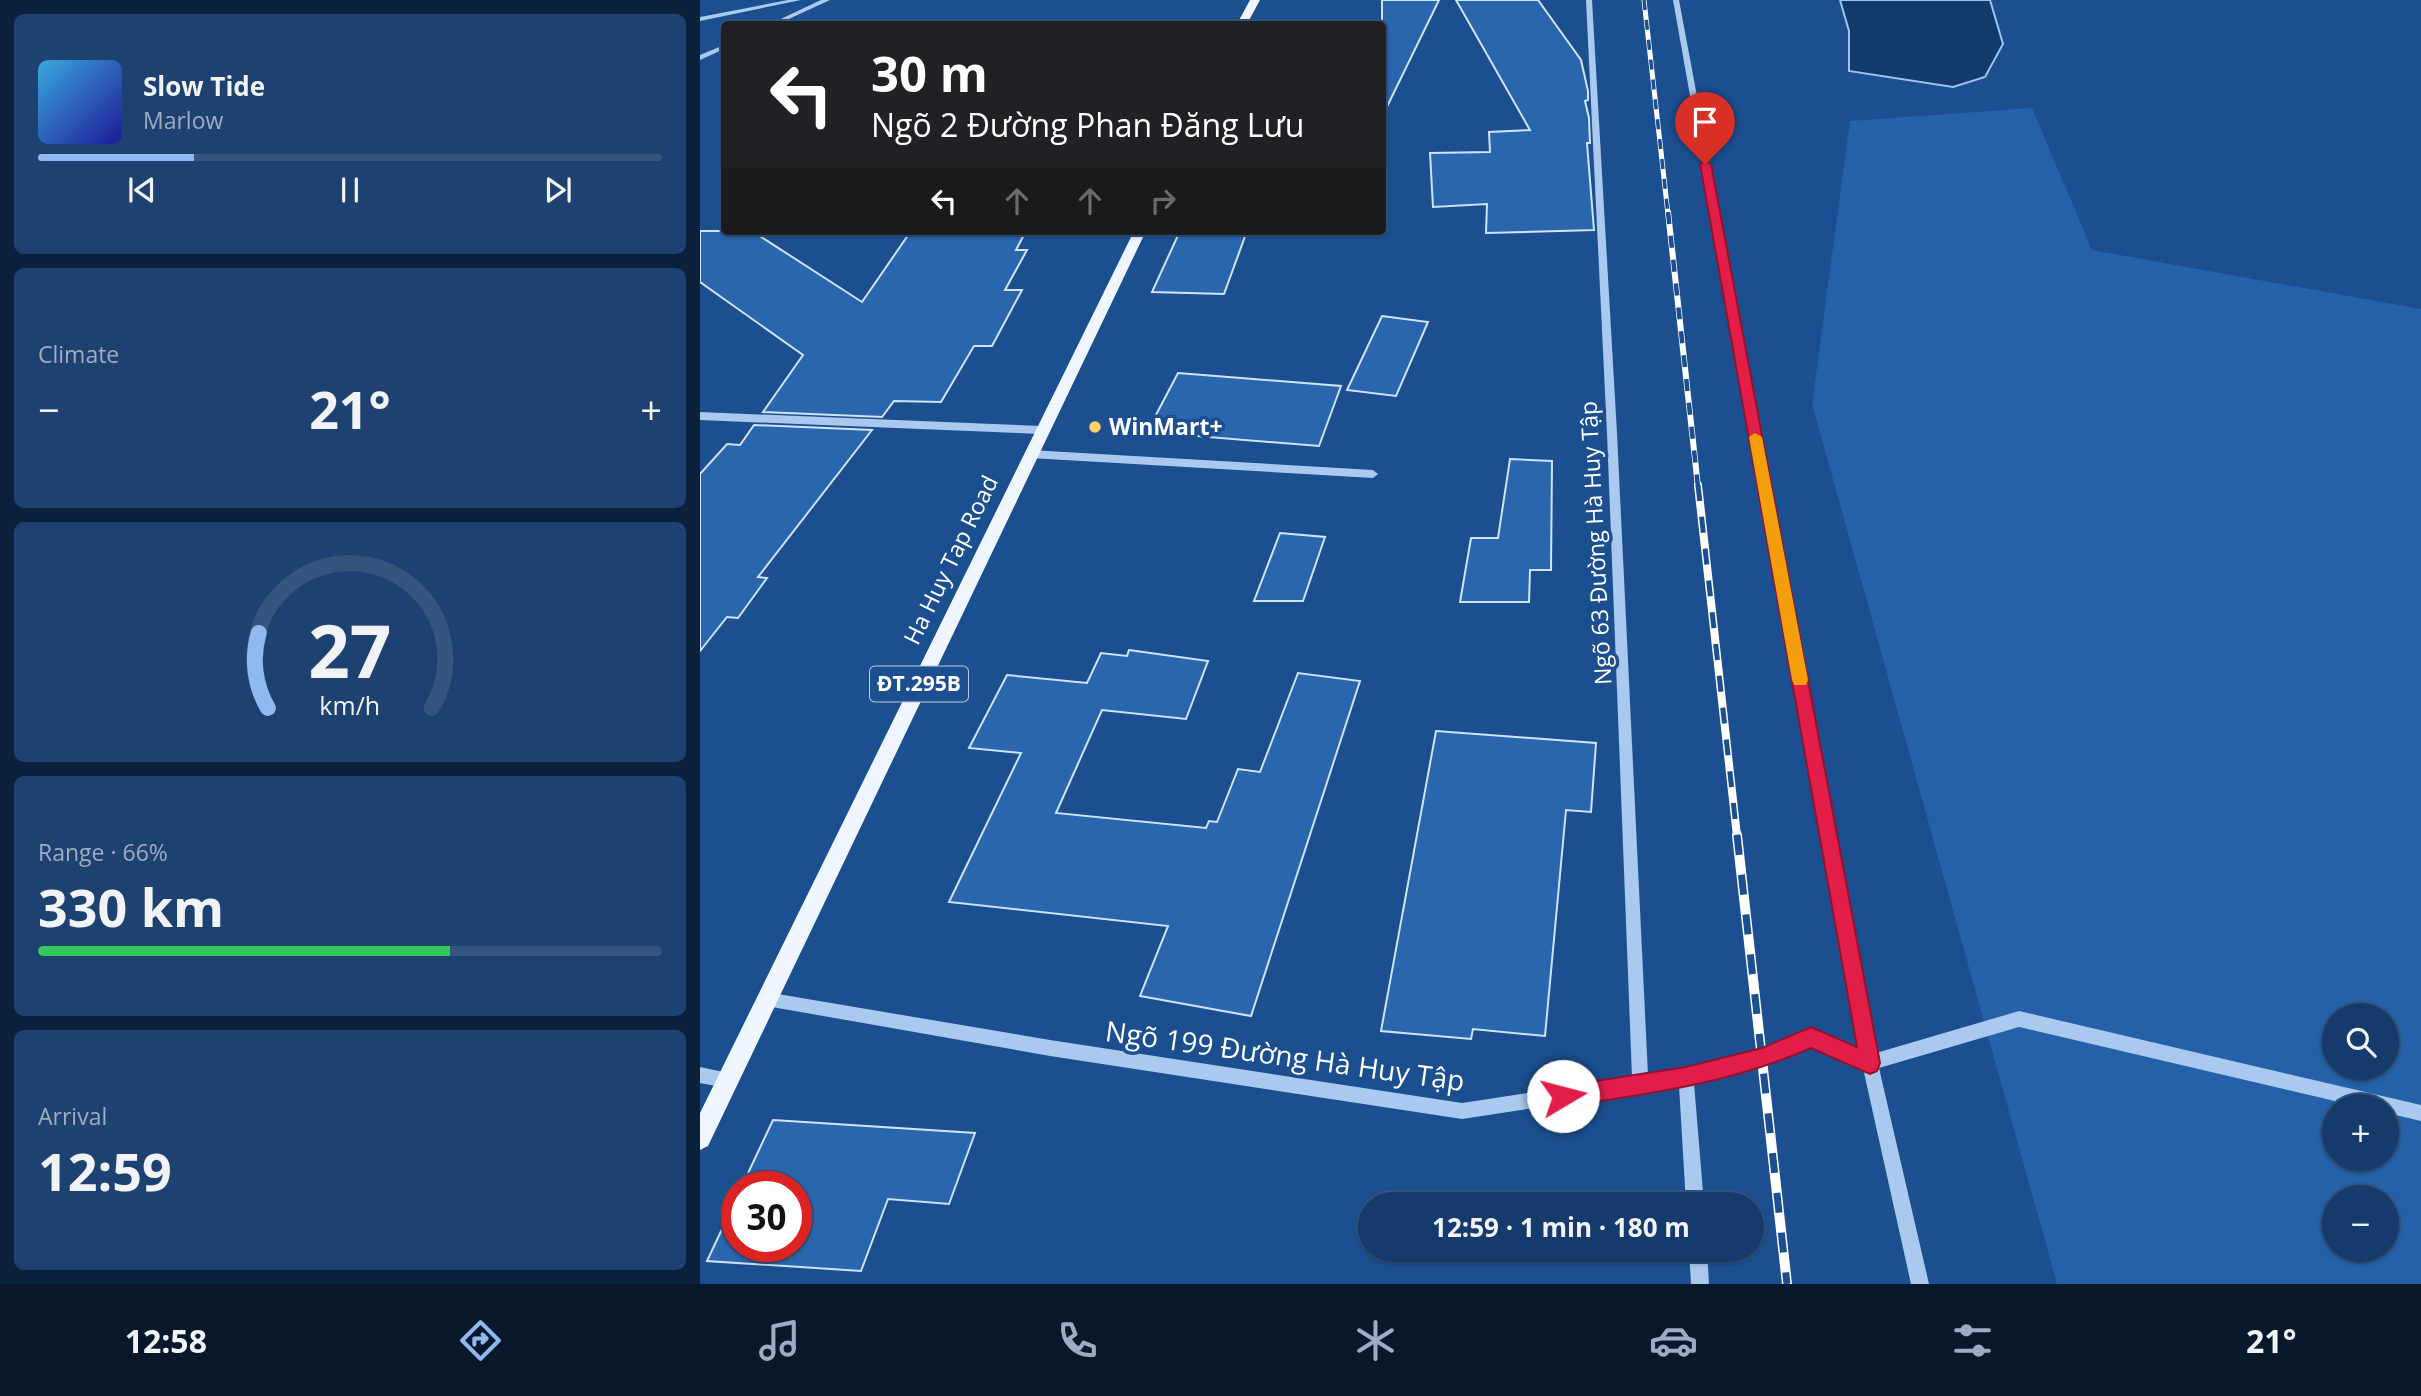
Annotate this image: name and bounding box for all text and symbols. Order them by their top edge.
text: 30 m [871,40,988,106]
icon: left [756,49,847,140]
text: Slow Tide [143,68,265,104]
pin [1675,92,1735,164]
text: Ngõ 2 Đường Phan Đăng Lưu [871,103,1304,146]
icon: arrive [1686,103,1724,141]
text: Marlow [143,104,223,136]
icon: previous [123,171,161,209]
icon: pause [331,171,369,209]
icon: next [539,171,577,209]
icon: left [925,182,963,220]
icon: ahead [998,182,1036,220]
icon: ahead [1071,182,1109,220]
icon: right [1144,182,1182,220]
text: Climate [38,338,119,370]
text: 21° [309,373,391,444]
text: − [38,383,60,435]
text: + [640,383,662,435]
street label: Ngõ 63 Đường Hà Huy Tập [1572,400,1618,686]
place label: WinMart+ [1109,410,1223,442]
marker: WinMart+ [1087,419,1103,435]
street label: Ha Huy Tap Road [895,470,1005,650]
text: 27 [308,600,392,699]
road number: ĐT.295B [870,666,968,702]
text: km/h [320,688,380,722]
text: Range · 66% [38,836,168,868]
text: 330 km [38,871,224,942]
map controls [2322,1003,2399,1262]
button: search [2322,1003,2399,1080]
street label: Ngõ 199 Đường Hà Huy Tập [1103,1011,1467,1099]
position arrow [1526,1059,1600,1133]
button: + [2322,1094,2399,1171]
text: Arrival [38,1100,107,1132]
text: 12:59 [38,1135,172,1206]
speed limit sign: 30 [721,1171,812,1262]
button: − [2322,1185,2399,1262]
text: 12:59 · 1 min · 180 m [1432,1209,1690,1245]
icon: directions [456,1316,505,1365]
icon: music [755,1316,804,1365]
icon: phone [1053,1316,1102,1365]
icon: climate [1351,1316,1400,1365]
icon: car [1649,1316,1698,1365]
icon: filters [1948,1316,1997,1365]
text: 12:58 [125,1319,207,1362]
text: 21° [2246,1319,2296,1362]

